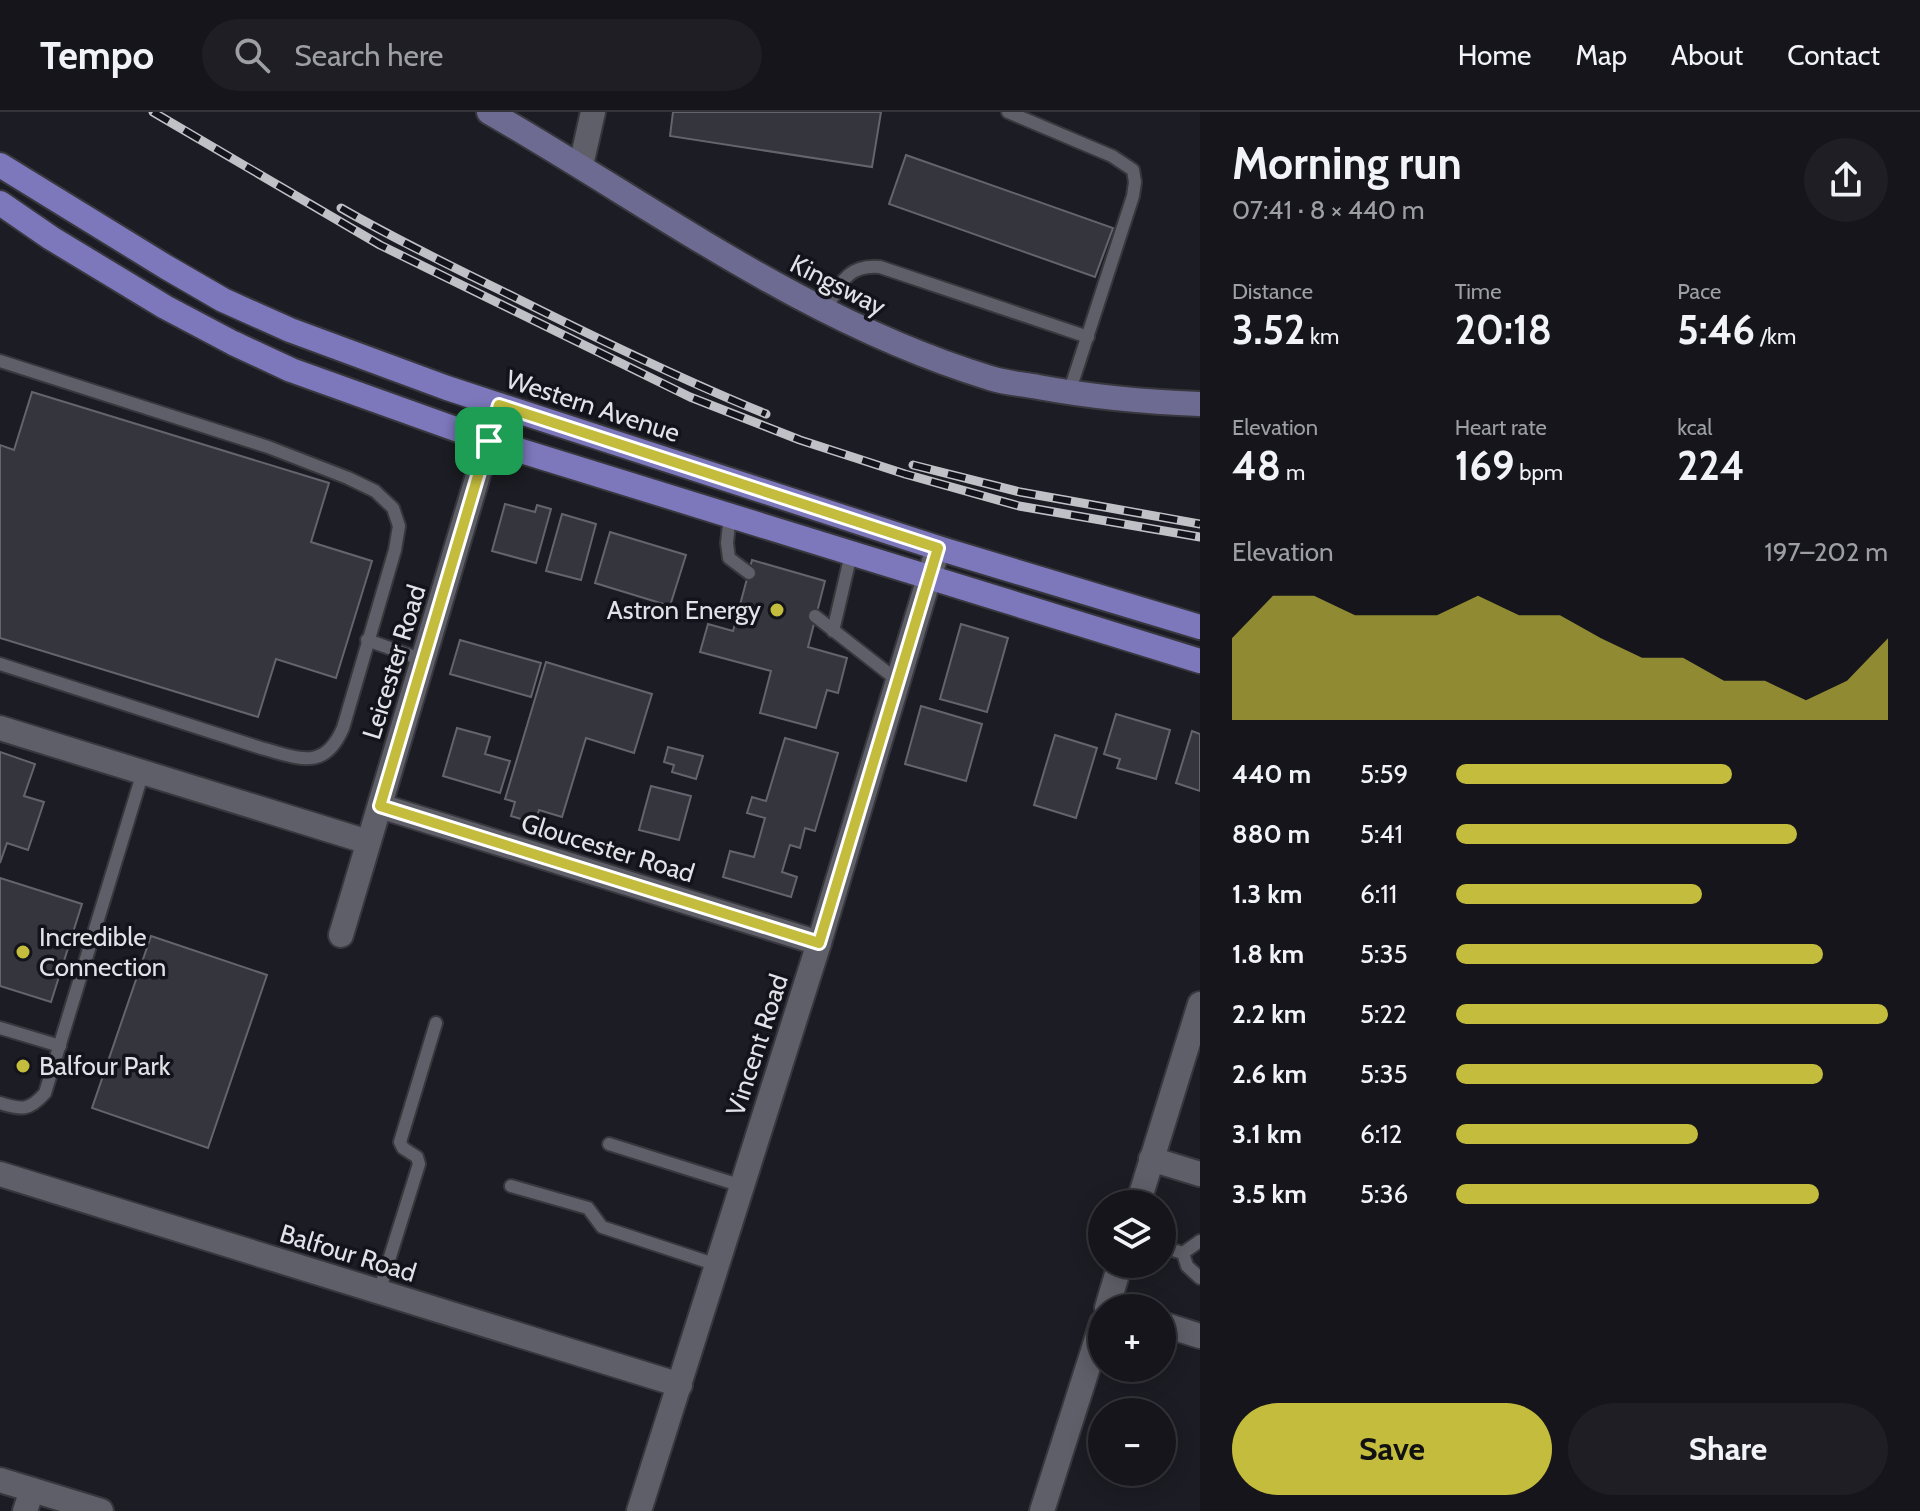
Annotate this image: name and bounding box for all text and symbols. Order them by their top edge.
search box [202,19,762,91]
text: Tempo [40,32,154,79]
icon: search [230,33,274,77]
text: Search here [294,37,443,74]
text: Home [1458,38,1531,72]
text: Map [1575,38,1627,72]
text: About [1671,38,1743,72]
text: Contact [1787,38,1880,72]
text: Morning run [1232,137,1462,190]
button: share [1804,138,1888,222]
text: 07:41 · 8 × 440 m [1232,194,1425,226]
street label: Kingsway [785,247,891,323]
text: Distance [1232,278,1313,305]
text: Time [1455,278,1501,305]
text: Pace [1677,278,1721,305]
text: 3.52 [1232,305,1305,354]
text: 20:18 [1455,305,1552,354]
text: 5:46 [1677,305,1755,354]
text: km [1305,323,1339,350]
text: /km [1755,323,1796,350]
street label: Western Avenue [502,363,684,449]
pin [455,407,523,475]
text: Elevation [1232,414,1318,441]
text: Heart rate [1455,414,1547,441]
text: kcal [1677,414,1712,441]
icon: arrive [467,419,511,463]
text: 48 [1232,441,1281,490]
text: 169 [1455,441,1514,490]
text: 224 [1677,441,1745,490]
text: m [1281,459,1305,486]
text: bpm [1514,459,1563,486]
text: Elevation [1232,536,1334,568]
text: 197–202 m [1764,536,1888,568]
street label: Leicester Road [355,581,433,743]
place label: Astron Energy [607,594,761,626]
marker: Astron Energy [768,601,786,619]
text: 440 m [1232,758,1311,790]
text: 5:59 [1360,758,1408,790]
street label: Gloucester Road [518,806,698,890]
text: 880 m [1232,818,1310,850]
text: 5:41 [1360,818,1403,850]
text: 1.3 km [1232,878,1302,910]
text: 6:11 [1360,878,1397,910]
place label: Incredible Connection [39,921,166,983]
text: 1.8 km [1232,938,1304,970]
text: 5:35 [1360,938,1408,970]
marker: Incredible Connection [14,943,32,961]
street label: Vincent Road [719,970,795,1120]
text: 2.2 km [1232,998,1306,1030]
text: 5:22 [1360,998,1407,1030]
place label: Balfour Park [39,1050,171,1082]
marker: Balfour Park [14,1057,32,1075]
text: 2.6 km [1232,1058,1307,1090]
text: 5:35 [1360,1058,1408,1090]
text: 3.1 km [1232,1118,1302,1150]
text: 6:12 [1360,1118,1402,1150]
text: 3.5 km [1232,1178,1307,1210]
text: 5:36 [1360,1178,1408,1210]
map controls [1088,1190,1176,1486]
button: layers [1088,1190,1176,1278]
street label: Balfour Road [276,1217,420,1289]
button: + [1088,1294,1176,1382]
button: − [1088,1398,1176,1486]
button: Save [1232,1403,1552,1495]
button: Share [1568,1403,1888,1495]

